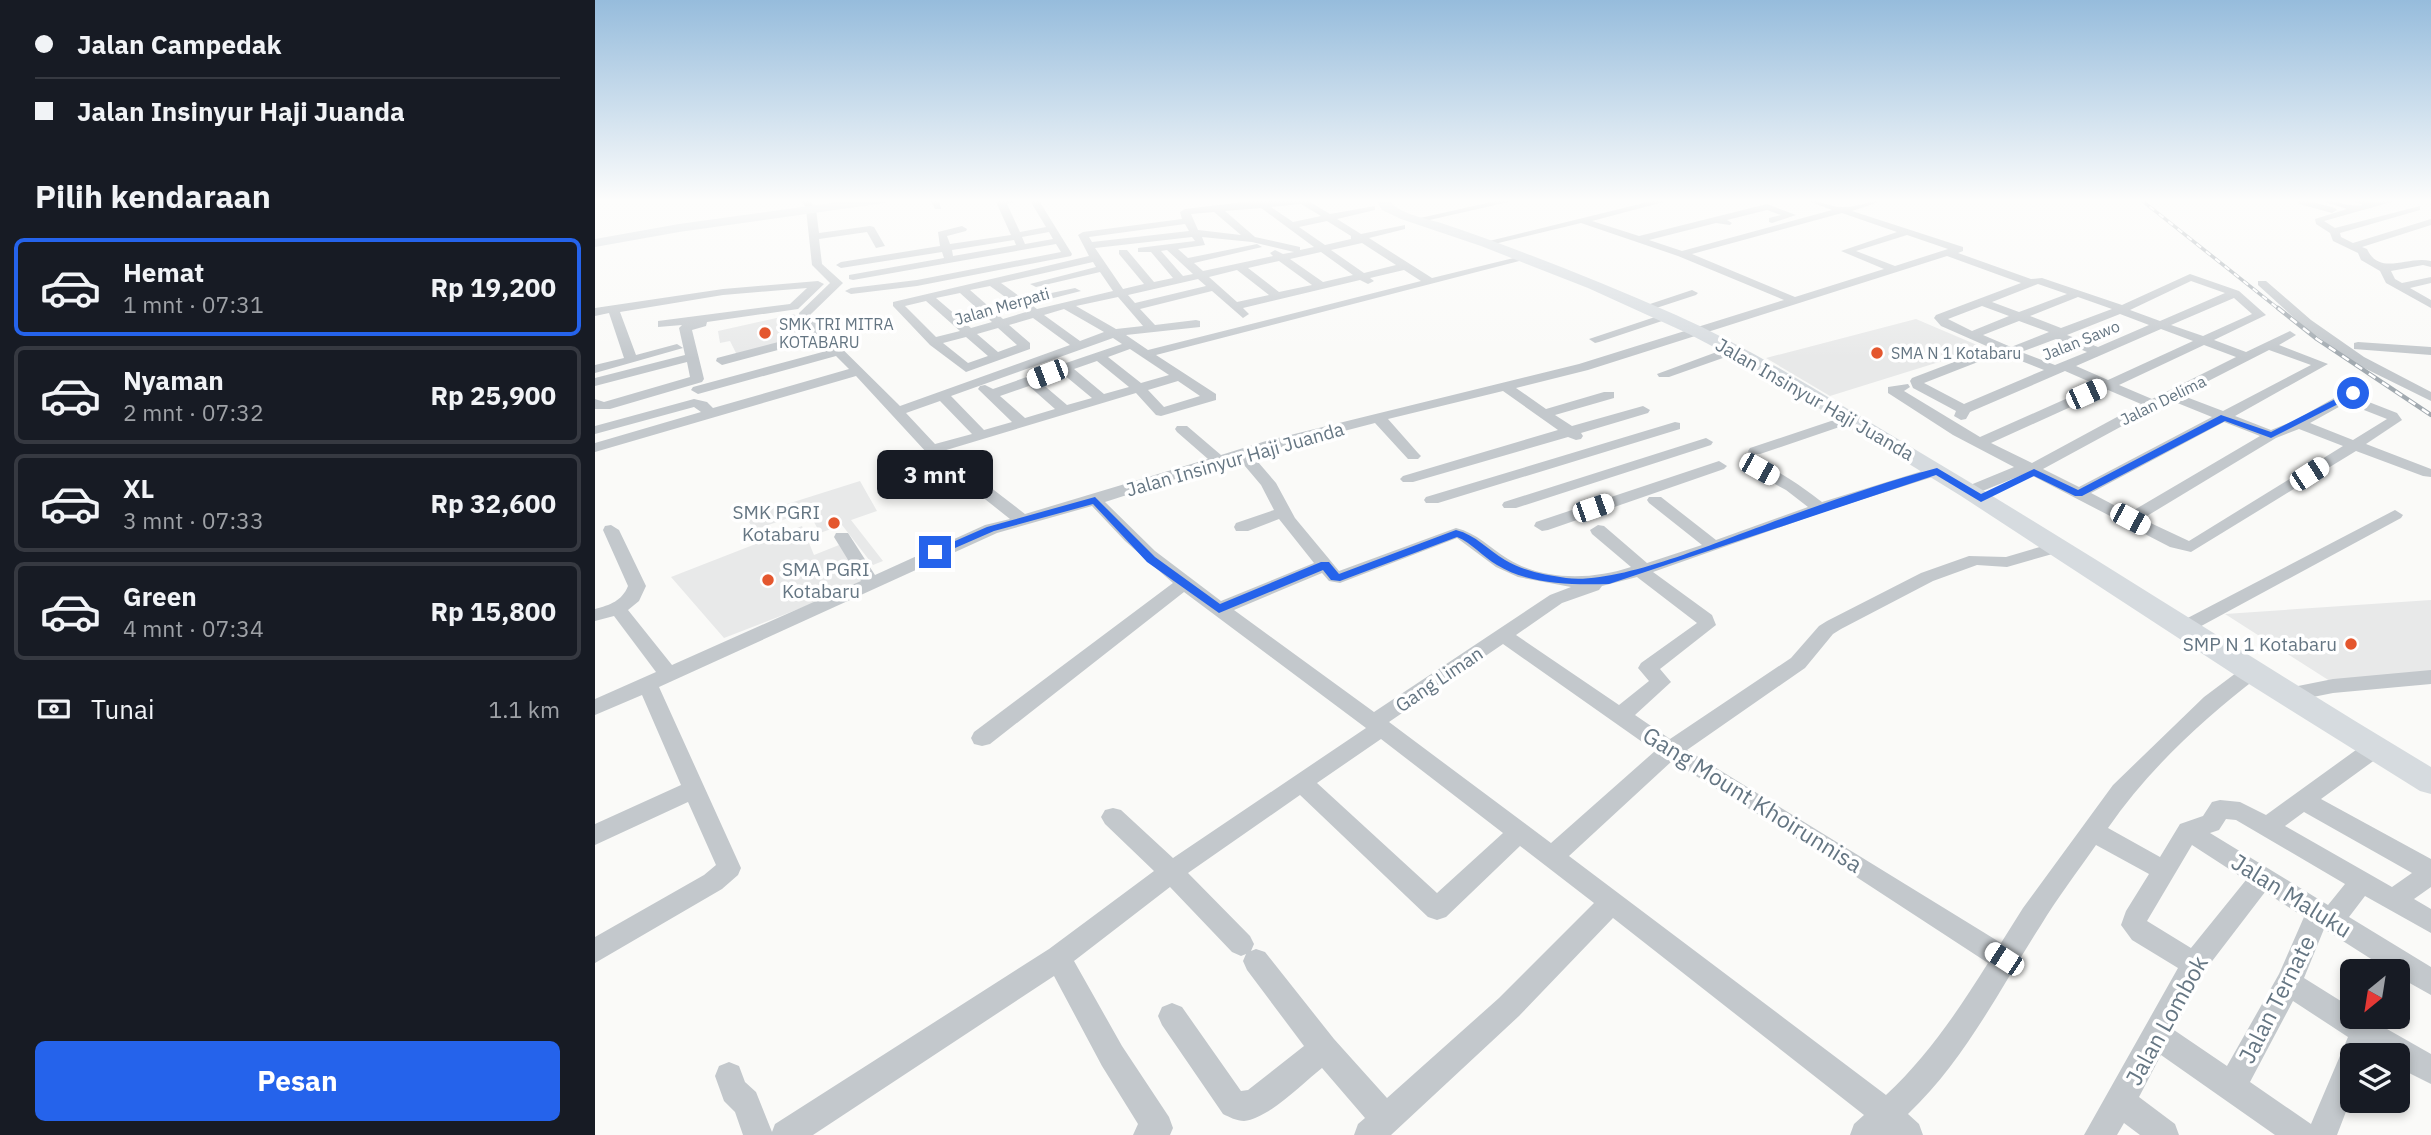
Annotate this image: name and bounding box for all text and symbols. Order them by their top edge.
text: Jalan Campedak [77,27,282,61]
text: Jalan Insinyur Haji Juanda [77,94,405,128]
text: Pilih kendaraan [35,175,271,217]
text: Hemat [123,255,204,289]
icon: car [39,256,102,319]
text: Rp 19,200 [430,270,556,304]
street label: Jalan Merpati [952,283,1052,329]
text: 1 mnt · 07:31 [123,289,264,319]
place label: SMK TRI MITRA KOTABARU [779,314,894,352]
street label: Jalan Sawo [2040,315,2123,365]
marker: SMK TRI MITRA KOTABARU [757,325,773,341]
street label: Jalan Insinyur Haji Juanda [1711,332,1919,466]
place label: SMA N 1 Kotabaru [1891,343,2021,363]
marker: SMA N 1 Kotabaru [1869,345,1885,361]
car [1024,357,1071,391]
text: Nyaman [123,363,224,397]
icon: car [39,364,102,427]
street label: Jalan Delima [2117,370,2210,429]
car [2063,376,2110,412]
route start [2337,377,2369,409]
text: Rp 25,900 [430,378,556,412]
text: 2 mnt · 07:32 [123,397,264,427]
street label: Jalan Insinyur Haji Juanda [1123,416,1347,502]
callout: 3 mnt [877,450,993,500]
car [1736,450,1783,488]
car [2286,454,2333,494]
text: 3 mnt [904,459,966,489]
text: XL [123,471,154,505]
icon: car [39,472,102,535]
text: Rp 32,600 [430,486,556,520]
car [1570,491,1617,525]
place label: SMK PGRI Kotabaru [733,500,820,546]
car [2107,500,2154,538]
text: 3 mnt · 07:33 [123,505,264,535]
marker: SMK PGRI Kotabaru [826,515,842,531]
route end [919,536,951,568]
place label: SMA PGRI Kotabaru [782,557,870,603]
marker: SMA PGRI Kotabaru [760,572,776,588]
text: Green [123,579,197,613]
icon: car [39,580,102,643]
text: Rp 15,800 [430,594,556,628]
text: 4 mnt · 07:34 [123,613,264,643]
place label: SMP N 1 Kotabaru [2183,632,2337,656]
marker: SMP N 1 Kotabaru [2343,636,2359,652]
street label: Gang Liman [1391,641,1487,717]
icon: cash [35,690,73,728]
text: Tunai [91,692,155,726]
text: 1.1 km [489,694,560,724]
street label: Gang Mount Khoirunnisa [1638,719,1868,879]
street label: Jalan Maluku [2226,846,2358,944]
street label: Jalan Ternate [2231,930,2321,1068]
car [1981,939,2028,979]
street label: Jalan Lombok [2118,950,2214,1090]
north arrow [2340,959,2410,1029]
map controls [2340,959,2410,1113]
button: Pesan [35,1041,560,1121]
button: layers [2340,1043,2410,1113]

